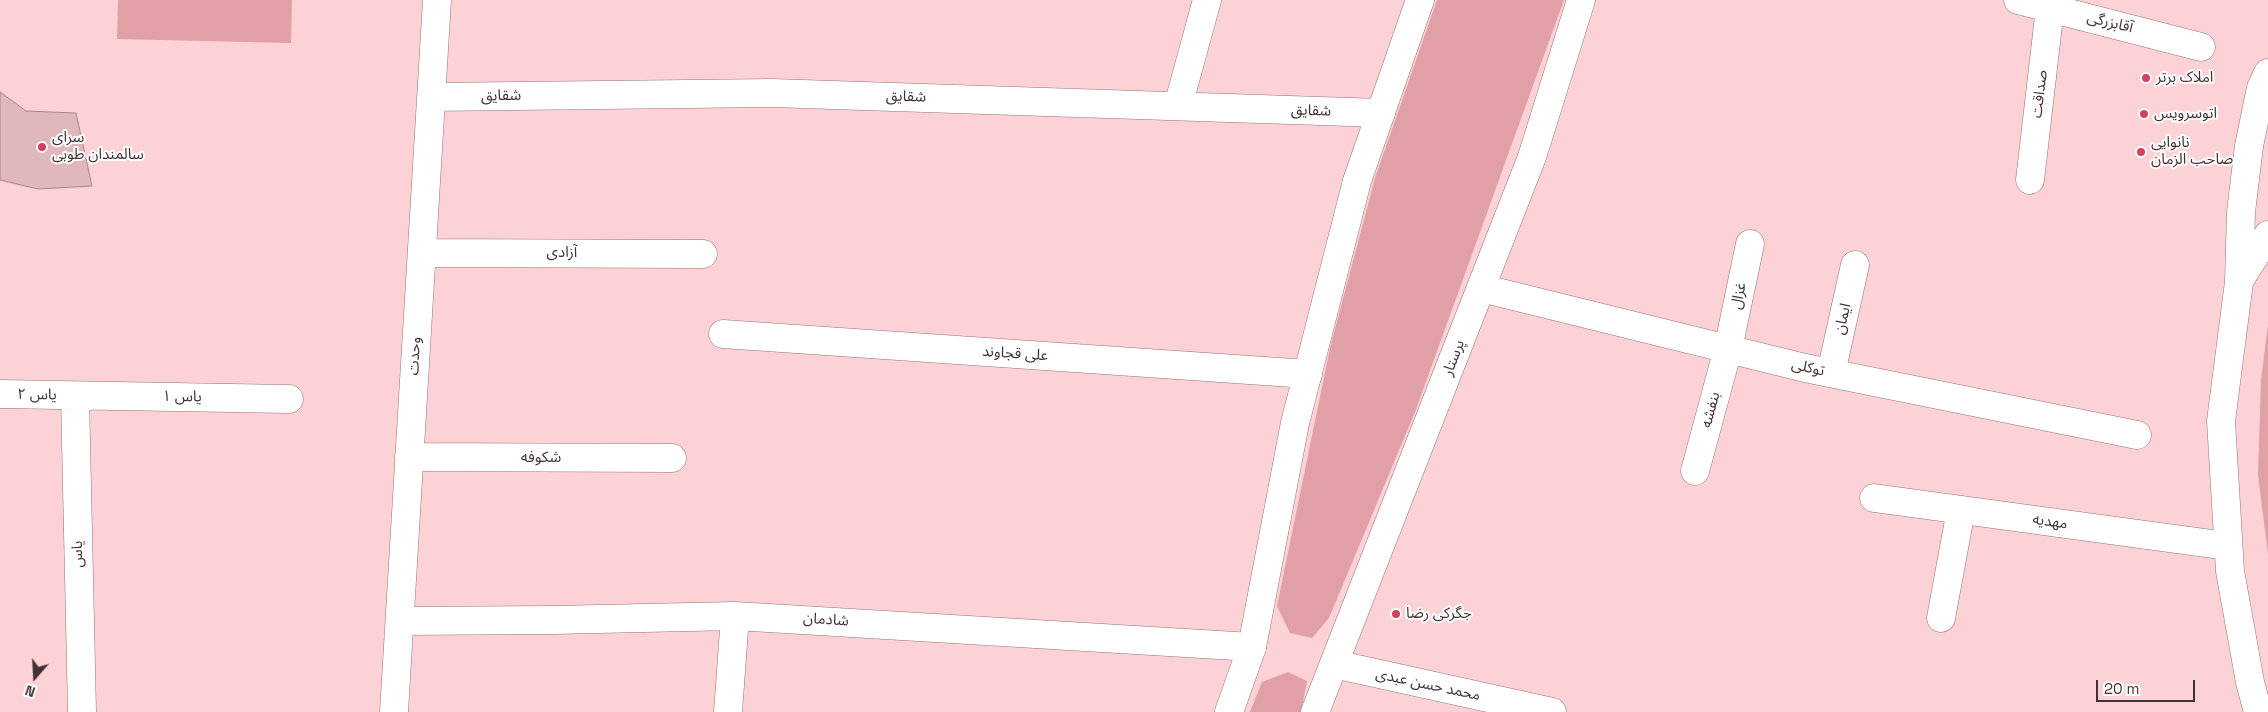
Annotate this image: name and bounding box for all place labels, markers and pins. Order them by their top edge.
place label: املاک برتر [2156,69,2213,87]
marker: املاک برتر [2140,72,2152,84]
place label: اتوسرویس [2154,105,2217,123]
marker: اتوسرویس [2138,108,2150,120]
place label: سرای سالمندان طوبی [52,129,144,164]
place label: نانوایی صاحب الزمان [2151,134,2233,169]
marker: سرای سالمندان طوبی [36,141,48,153]
marker: نانوایی صاحب الزمان [2135,146,2147,158]
place label: جگرکی رضا [1406,605,1472,623]
marker: جگرکی رضا [1390,608,1402,620]

